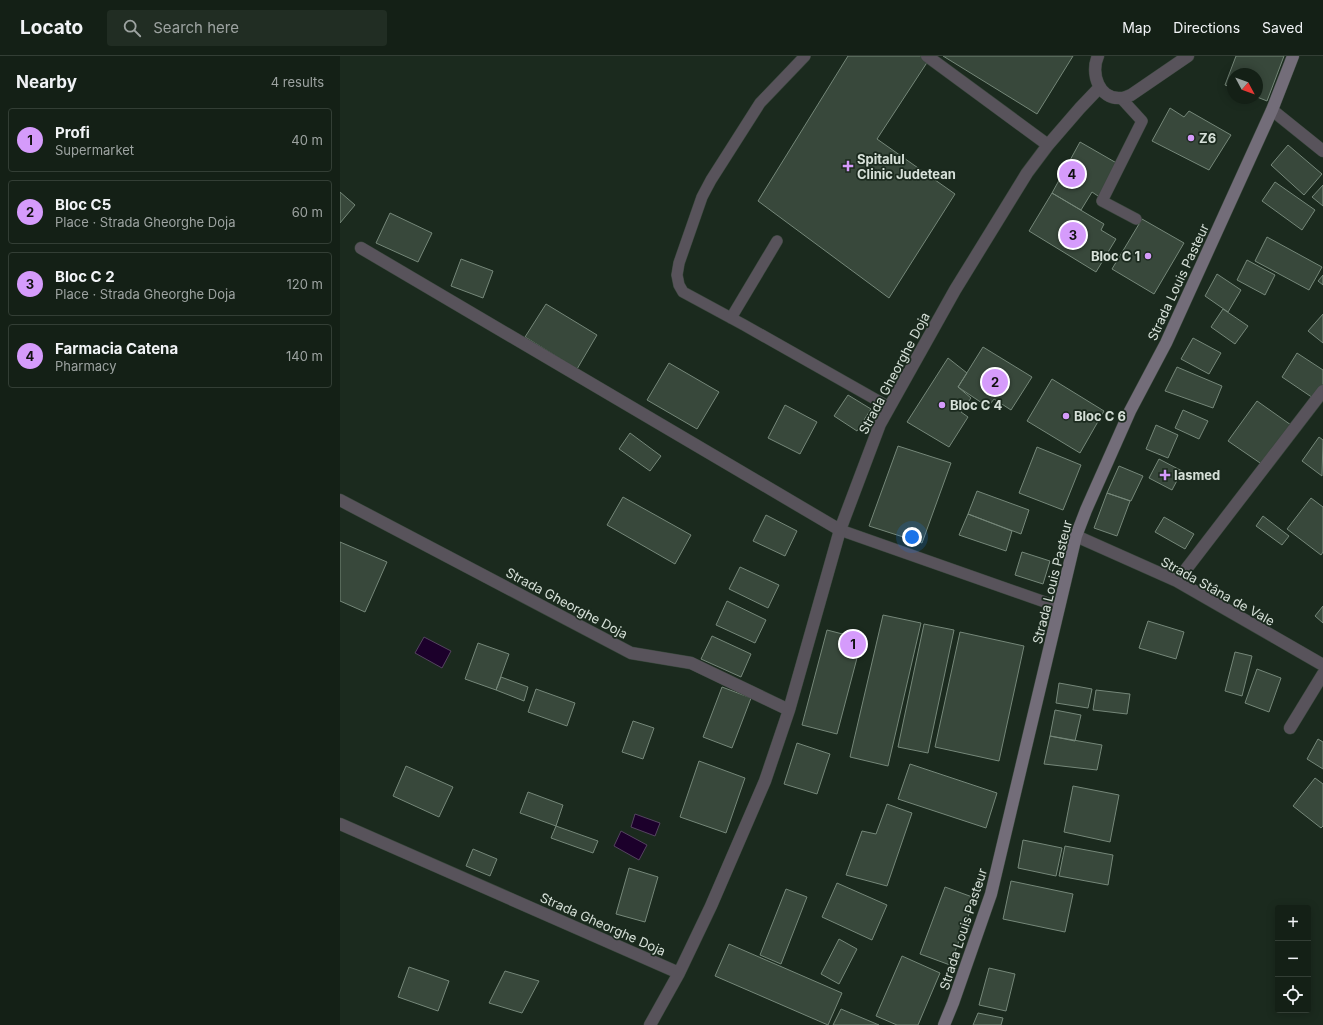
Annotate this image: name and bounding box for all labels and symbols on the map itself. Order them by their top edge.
north arrow [1227,68,1263,104]
place label: Z6 [1199,130,1216,146]
marker: Z6 [1186,133,1196,143]
place label: Spitalul Clinic Judetean [857,151,956,182]
pin: 4 [1059,159,1085,189]
marker: Spitalul Clinic Judetean [842,160,854,172]
pin: 3 [1060,220,1086,250]
street label: Strada Louis Pasteur [1144,221,1212,343]
place label: Bloc C 1 [1091,248,1140,264]
marker: Bloc C 1 [1143,251,1153,261]
street label: Strada Gheorghe Doja [855,309,933,437]
pin: 2 [982,367,1008,397]
place label: Bloc C 4 [950,397,1003,413]
marker: Bloc C 4 [937,400,947,410]
place label: Bloc C 6 [1074,408,1126,424]
marker: Bloc C 6 [1061,411,1071,421]
place label: Iasmed [1174,467,1220,483]
marker: Iasmed [1159,469,1171,481]
street label: Strada Louis Pasteur [1029,518,1075,646]
your location [902,527,922,547]
street label: Strada Stâna de Vale [1158,553,1278,629]
street label: Strada Gheorghe Doja [503,564,631,642]
pin: 1 [840,629,866,659]
street label: Strada Louis Pasteur [936,866,990,992]
street label: Strada Gheorghe Doja [538,889,668,959]

